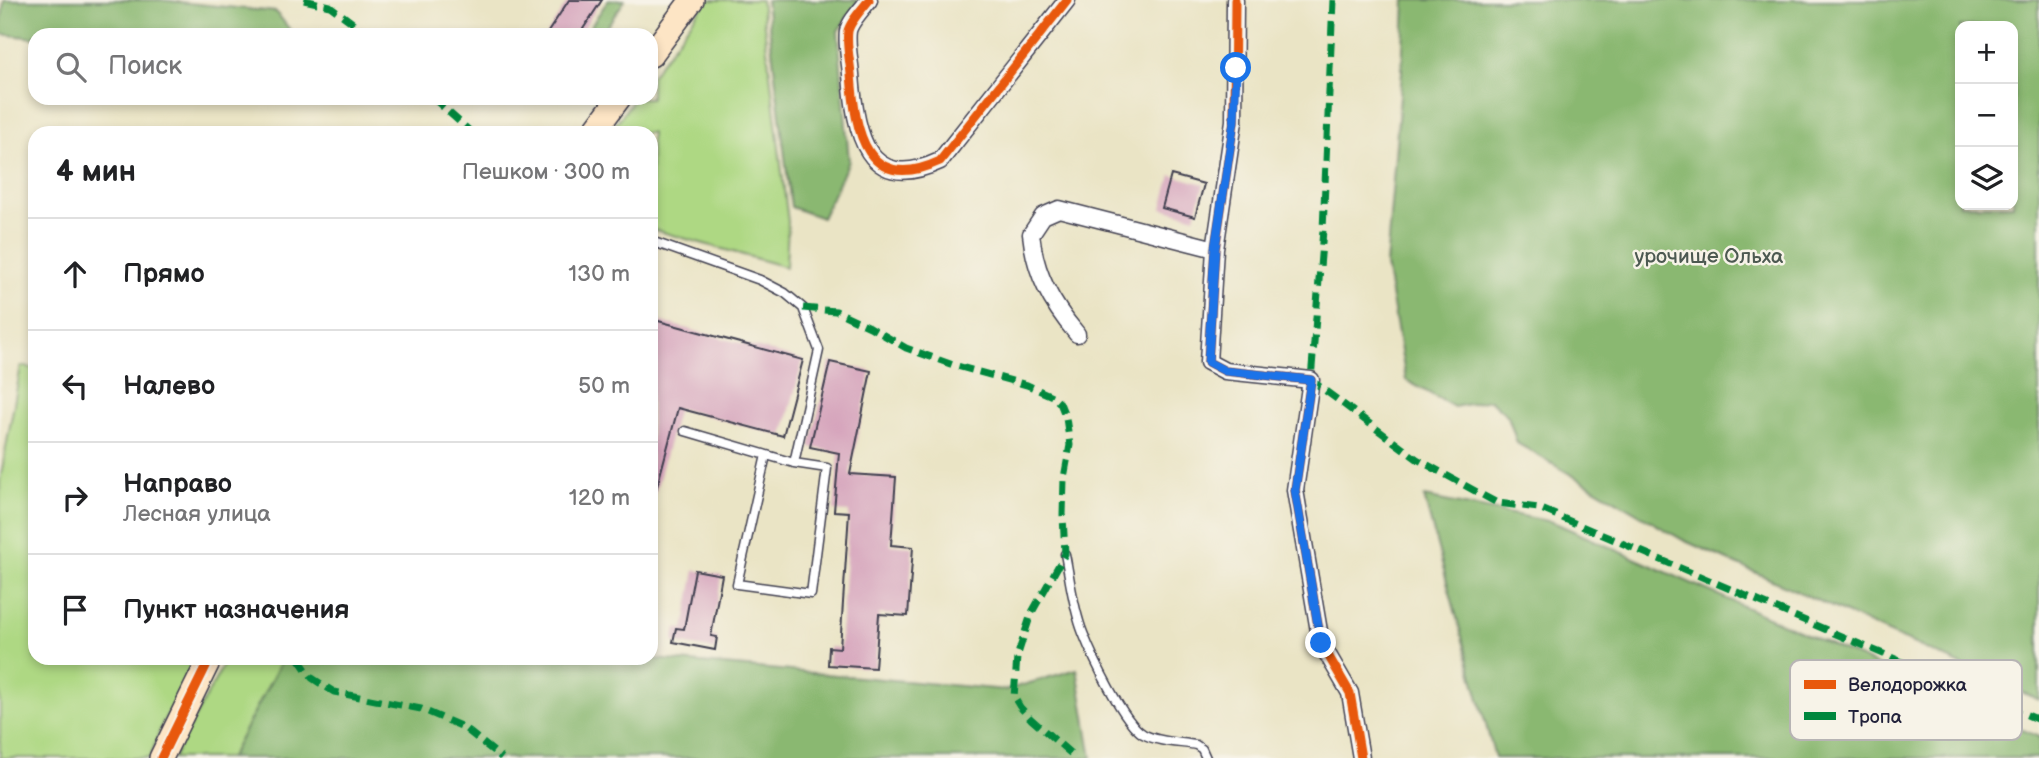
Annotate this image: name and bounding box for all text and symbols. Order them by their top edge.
map controls [1955,21,2018,210]
button: + [1955,21,2018,84]
search box [28,28,658,105]
icon: search [52,48,90,86]
text: Поиск [108,51,182,82]
route start [1220,52,1251,83]
button: − [1955,84,2018,147]
button: layers [1955,147,2018,210]
text: 4 мин [56,154,136,190]
text: Пешком · 300 m [462,158,630,186]
park label: урочище Ольха [1635,244,1784,269]
icon: ahead [56,255,94,293]
text: Прямо [123,259,205,290]
text: 130 m [568,260,630,288]
icon: left [56,367,94,405]
text: Налево [123,371,215,402]
text: 50 m [578,372,630,400]
text: Направо [123,469,232,500]
icon: right [56,479,94,517]
text: 120 m [569,484,630,512]
text: Лесная улица [123,500,271,528]
icon: arrive [56,591,94,629]
text: Пункт назначения [123,595,349,626]
route end [1305,627,1336,658]
legend [1790,660,2022,740]
text: Велодорожка [1848,674,1967,697]
text: Тропа [1848,706,1902,729]

